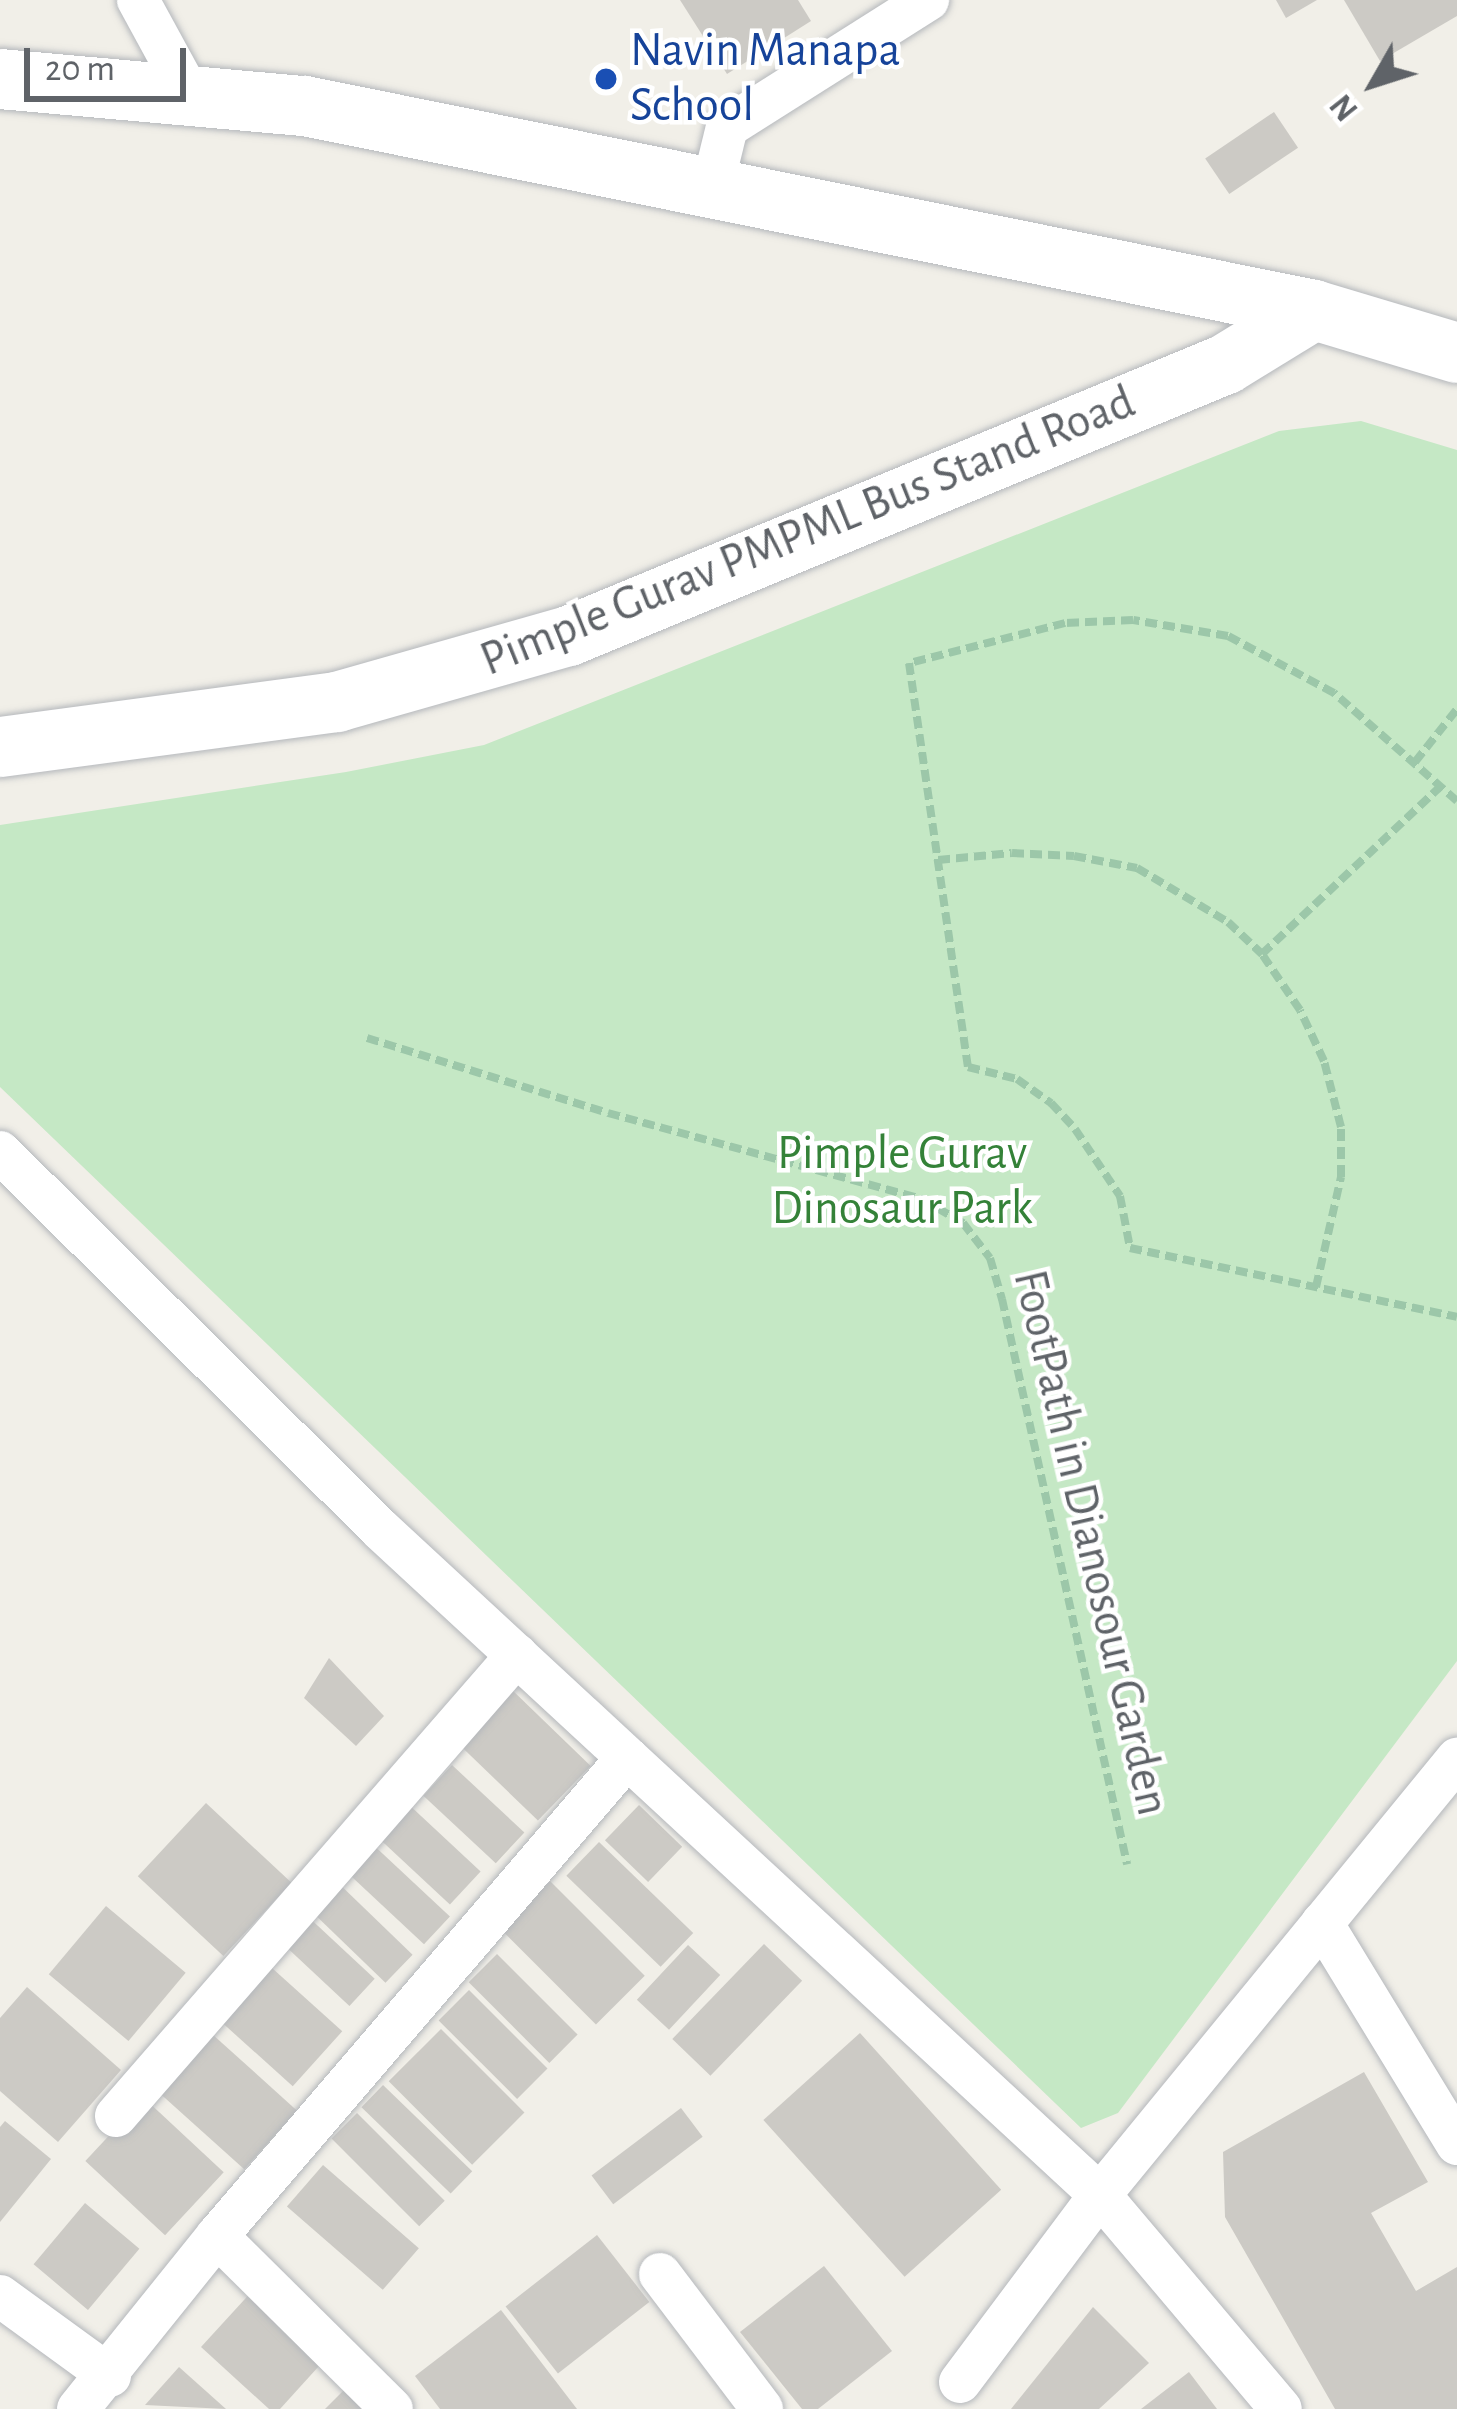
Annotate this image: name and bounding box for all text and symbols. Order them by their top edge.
place label: Navin Manapa School [630,22,901,135]
scale bar [30,24,192,98]
north arrow [1313,24,1433,144]
text: 20 m [45,51,115,87]
marker: Navin Manapa School [593,66,619,92]
text: N [1325,88,1365,126]
street label: Pimple Gurav PMPML Bus Stand Road [473,374,1143,690]
park label: Pimple Gurav Dinosaur Park [771,1125,1033,1238]
street label: FootPath in Dianosour Garden [999,1265,1181,1821]

